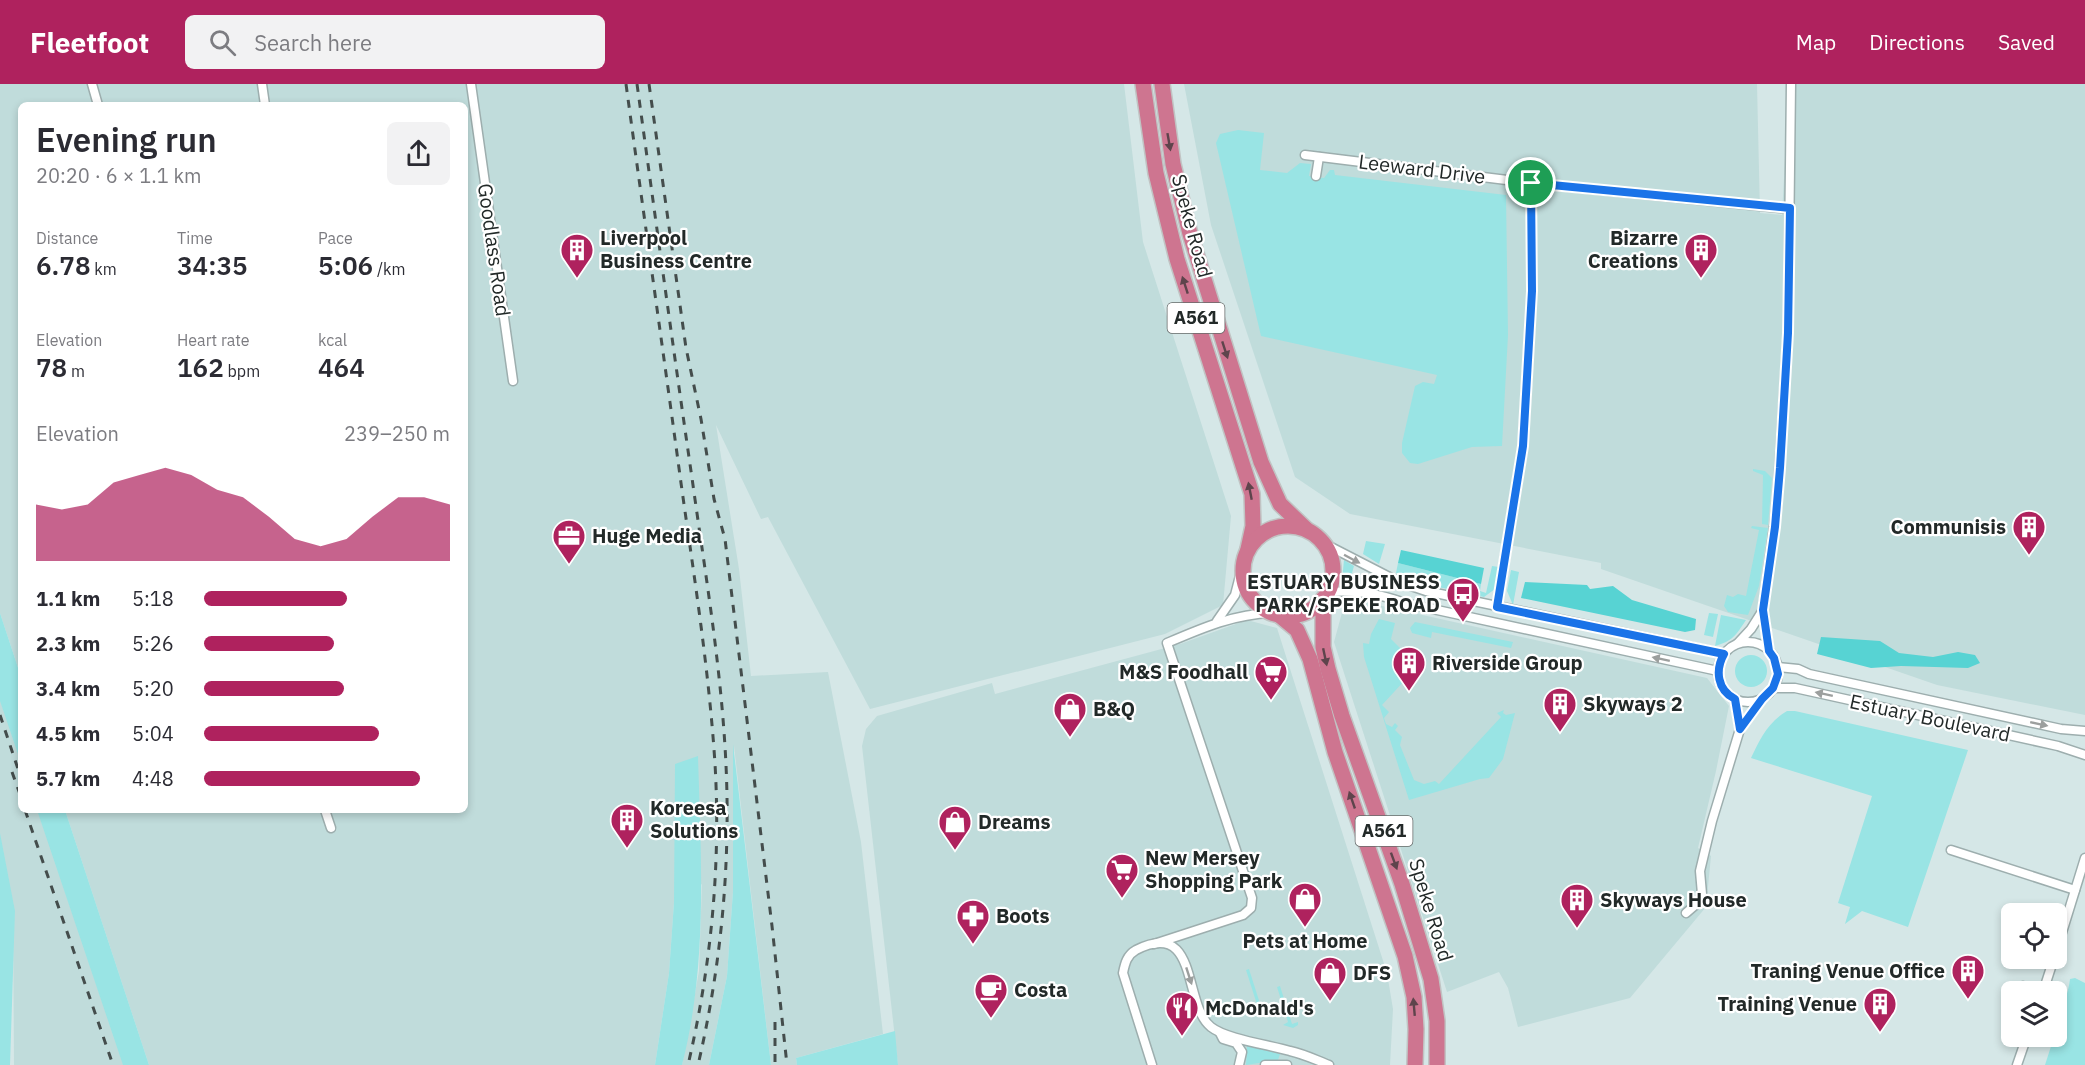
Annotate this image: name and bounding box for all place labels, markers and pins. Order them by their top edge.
pin [1505,157,1556,208]
place label: Liverpool Business Centre [600,224,752,274]
place label: Bizarre Creations [1588,224,1678,274]
building icon: Liverpool Business Centre [559,232,595,279]
building icon: Bizarre Creations [1683,232,1719,279]
building icon: Communisis [2011,509,2047,556]
place label: Communisis [1891,513,2006,540]
office icon: Huge Media [551,518,587,565]
place label: Huge Media [592,522,702,549]
place label: ESTUARY BUSINESS PARK/SPEKE ROAD [1247,568,1440,618]
bus stop icon: ESTUARY BUSINESS PARK/SPEKE ROAD [1445,576,1481,623]
building icon: Riverside Group [1391,645,1427,692]
place label: Riverside Group [1432,649,1583,676]
supermarket icon: M&S Foodhall [1253,654,1289,701]
place label: M&S Foodhall [1119,658,1248,685]
building icon: Skyways 2 [1542,686,1578,733]
place label: Skyways 2 [1583,690,1683,717]
shop icon: B&Q [1052,691,1088,738]
place label: B&Q [1093,695,1135,722]
place label: Koreesa Solutions [650,794,738,844]
building icon: Koreesa Solutions [609,802,645,849]
shop icon: Dreams [937,804,973,851]
place label: Dreams [978,808,1051,835]
place label: New Mersey Shopping Park [1145,844,1283,894]
supermarket icon: New Mersey Shopping Park [1104,852,1140,899]
shop icon: Pets at Home [1287,881,1323,928]
building icon: Skyways House [1559,882,1595,929]
place label: Skyways House [1600,886,1747,913]
pharmacy icon: Boots [955,898,991,945]
place label: Boots [996,902,1050,929]
place label: Pets at Home [1243,927,1367,954]
building icon: Traning Venue Office [1950,953,1986,1000]
shop icon: DFS [1312,955,1348,1002]
place label: Traning Venue Office [1750,957,1945,984]
place label: DFS [1353,959,1391,986]
cafe icon: Costa [973,972,1009,1019]
place label: Costa [1014,976,1067,1003]
building icon: Training Venue [1862,986,1898,1033]
restaurant icon: McDonald's [1164,990,1200,1037]
place label: Training Venue [1717,990,1857,1017]
place label: McDonald's [1205,994,1314,1021]

